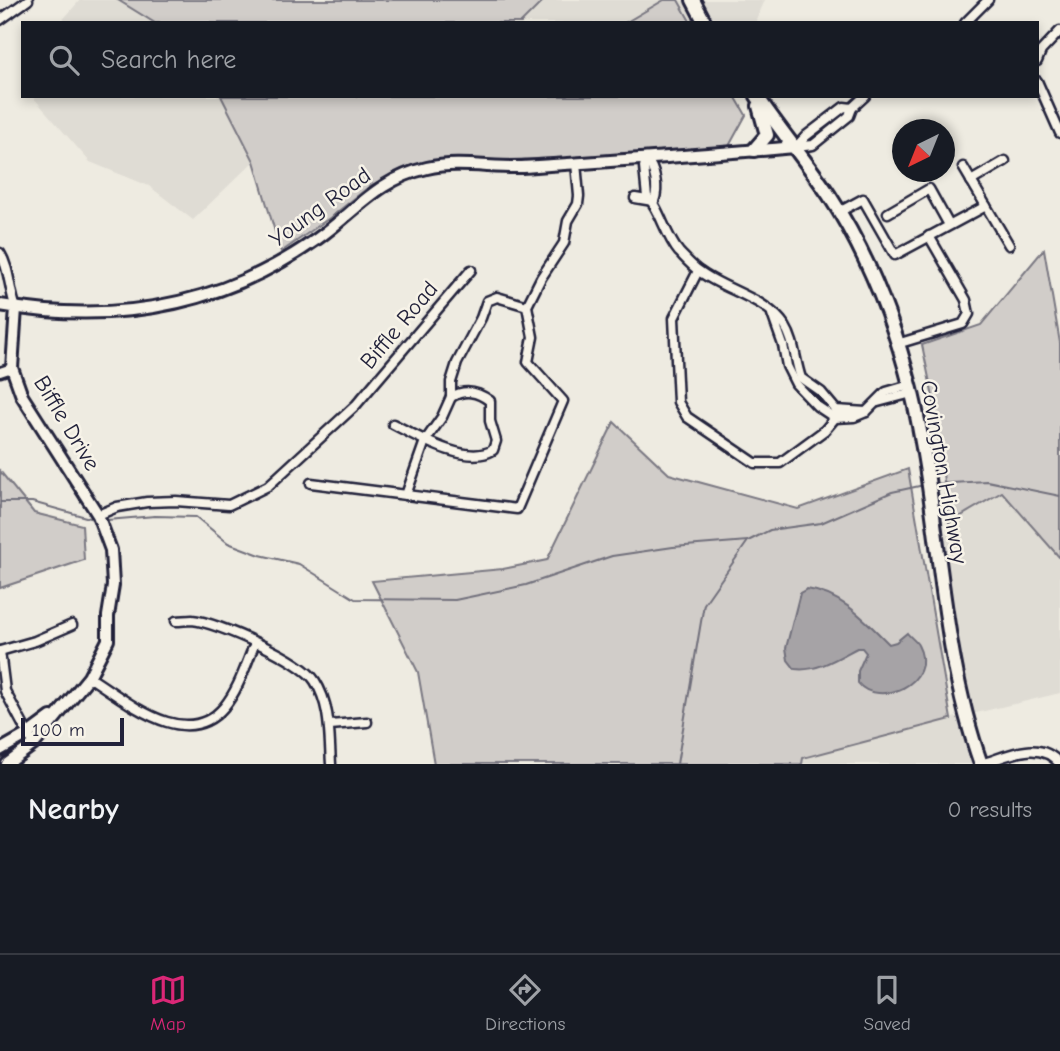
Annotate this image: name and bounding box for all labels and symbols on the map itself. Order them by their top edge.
north arrow [892,119,955,182]
street label: Young Road [264,161,376,253]
street label: Biffle Road [355,276,443,374]
street label: Biffle Drive [28,371,106,475]
street label: Covington Highway [915,378,974,567]
scale bar [21,715,124,747]

